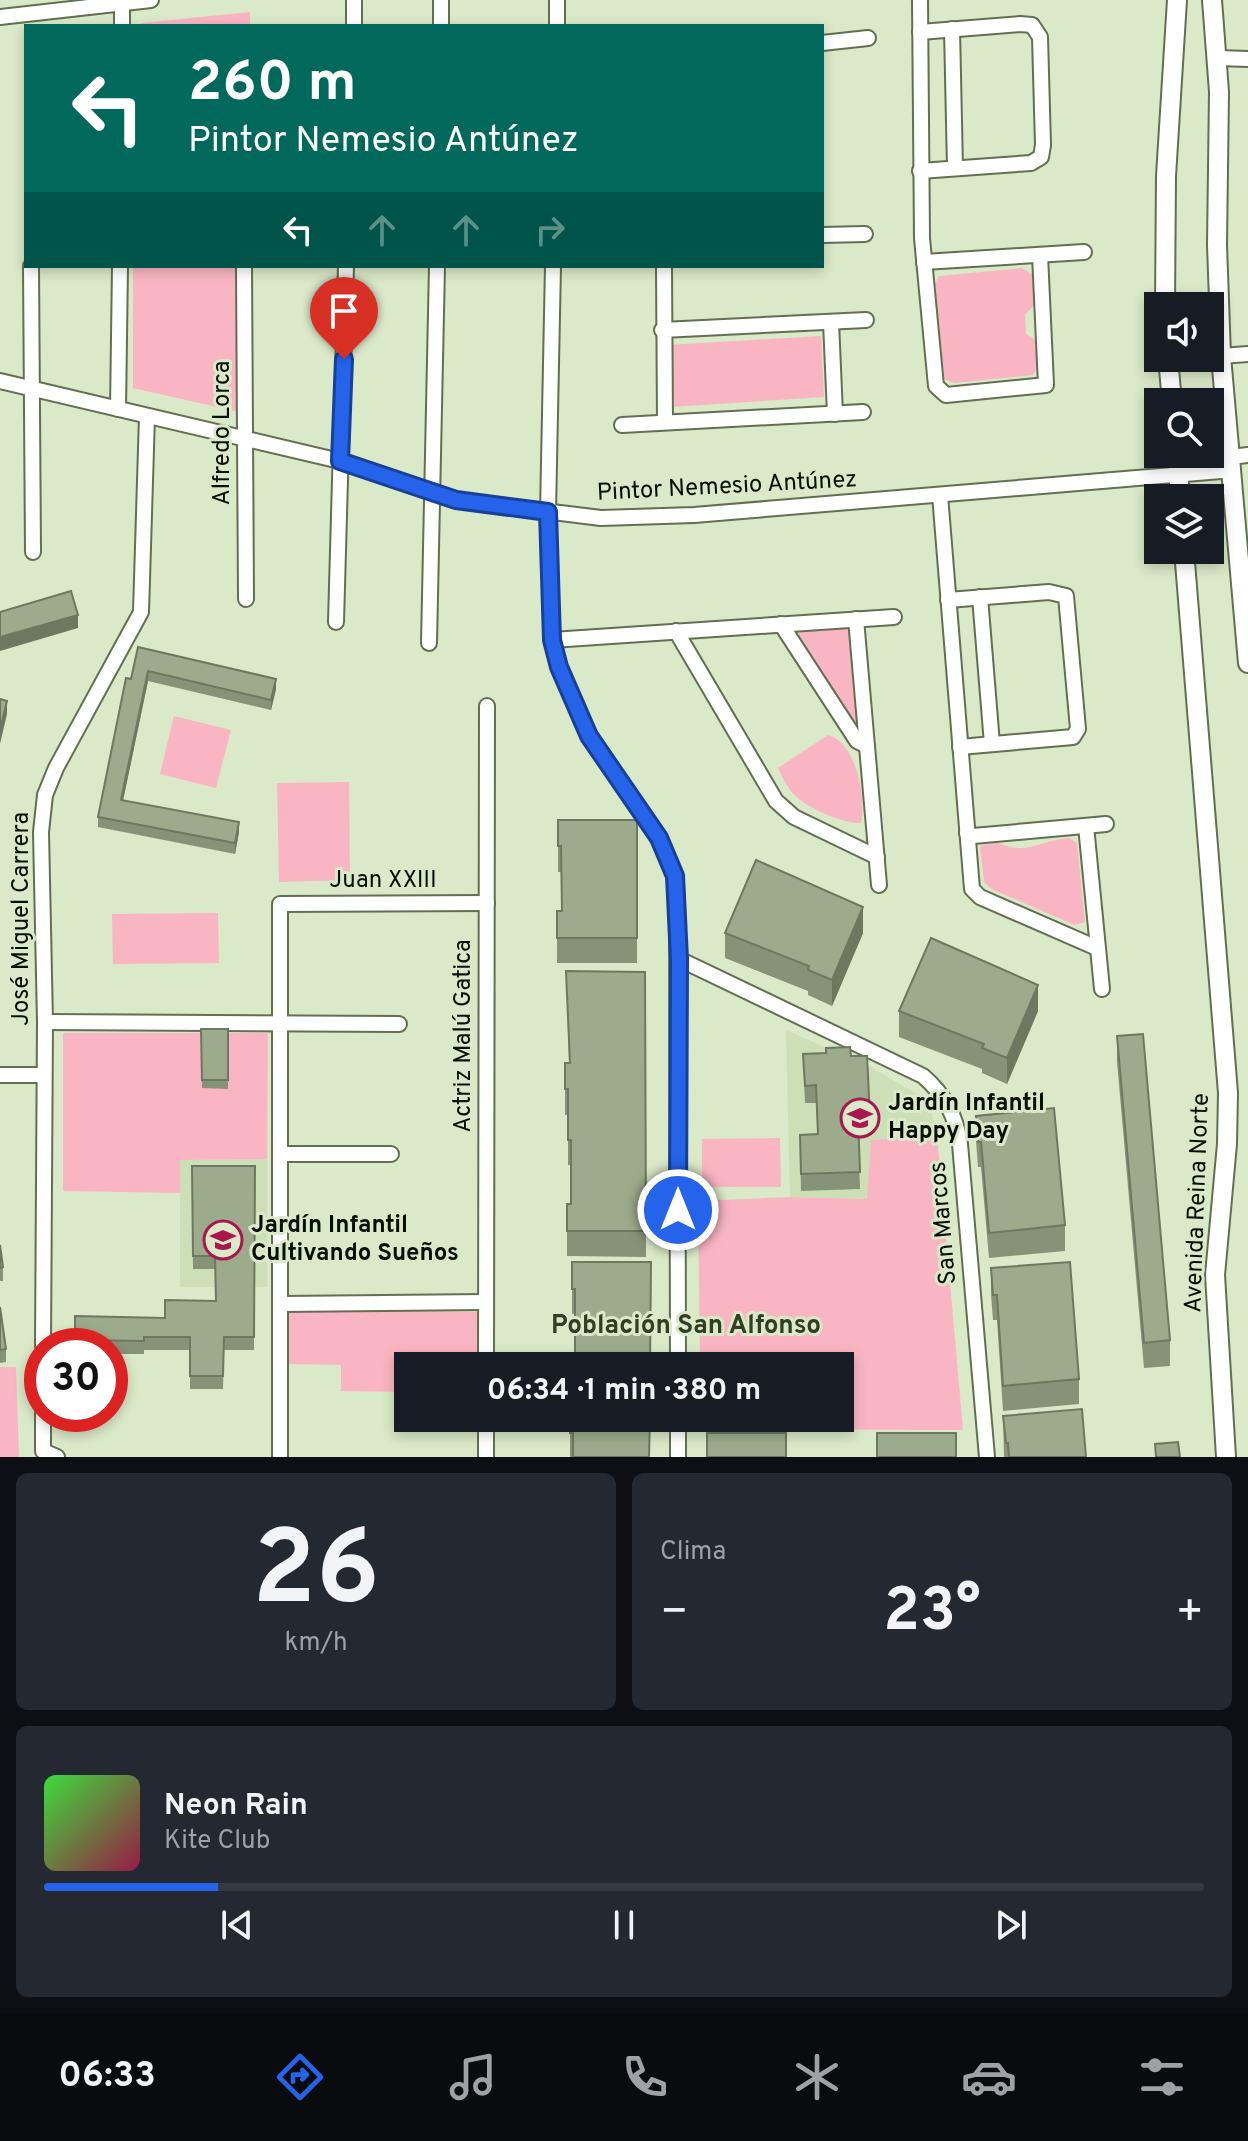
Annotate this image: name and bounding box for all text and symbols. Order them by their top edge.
text: 260 m [188,50,357,120]
icon: left [56,56,160,160]
text: Pintor Nemesio Antúnez [188,119,579,165]
icon: left [276,208,320,252]
icon: ahead [360,208,404,252]
icon: ahead [444,208,488,252]
icon: right [528,208,572,252]
pin [310,277,378,359]
icon: arrive [322,289,366,333]
map controls [1144,292,1224,564]
button: sound [1144,292,1224,372]
street label: Alfredo Lorca [208,361,238,506]
button: search [1144,388,1224,468]
street label: Pintor Nemesio Antúnez [596,465,858,509]
button: layers [1144,484,1224,564]
street label: José Miguel Carrera [7,812,37,1026]
street label: Juan XXIII [329,866,437,896]
street label: Actriz Malú Gatica [449,939,479,1133]
place label: Jardín Infantil Happy Day [888,1089,1045,1147]
street label: Avenida Reina Norte [1179,1093,1217,1313]
school or university icon: Jardín Infantil Happy Day [839,1097,881,1139]
street label: San Marcos [924,1160,964,1286]
position arrow [636,1168,720,1252]
place label: Jardín Infantil Cultivando Sueños [251,1211,459,1269]
school or university icon: Jardín Infantil Cultivando Sueños [202,1219,244,1261]
district label: Población San Alfonso [551,1310,821,1343]
speed limit sign: 30 [24,1328,128,1432]
text: 06:34 · 1 min · 380 m [487,1373,761,1410]
text: 26 [252,1509,380,1641]
text: Clima [660,1536,726,1569]
text: 23° [883,1576,981,1652]
text: − [660,1586,688,1642]
text: + [1176,1586,1204,1642]
text: km/h [284,1627,348,1660]
text: Neon Rain [164,1788,308,1825]
text: Kite Club [164,1825,270,1858]
icon: previous [215,1903,259,1947]
icon: pause [602,1903,646,1947]
icon: next [989,1903,1033,1947]
icon: directions [272,2049,328,2105]
icon: music [445,2049,501,2105]
icon: phone [617,2049,673,2105]
icon: climate [789,2049,845,2105]
icon: car [961,2049,1017,2105]
icon: filters [1134,2049,1190,2105]
text: 06:33 [58,2054,156,2100]

